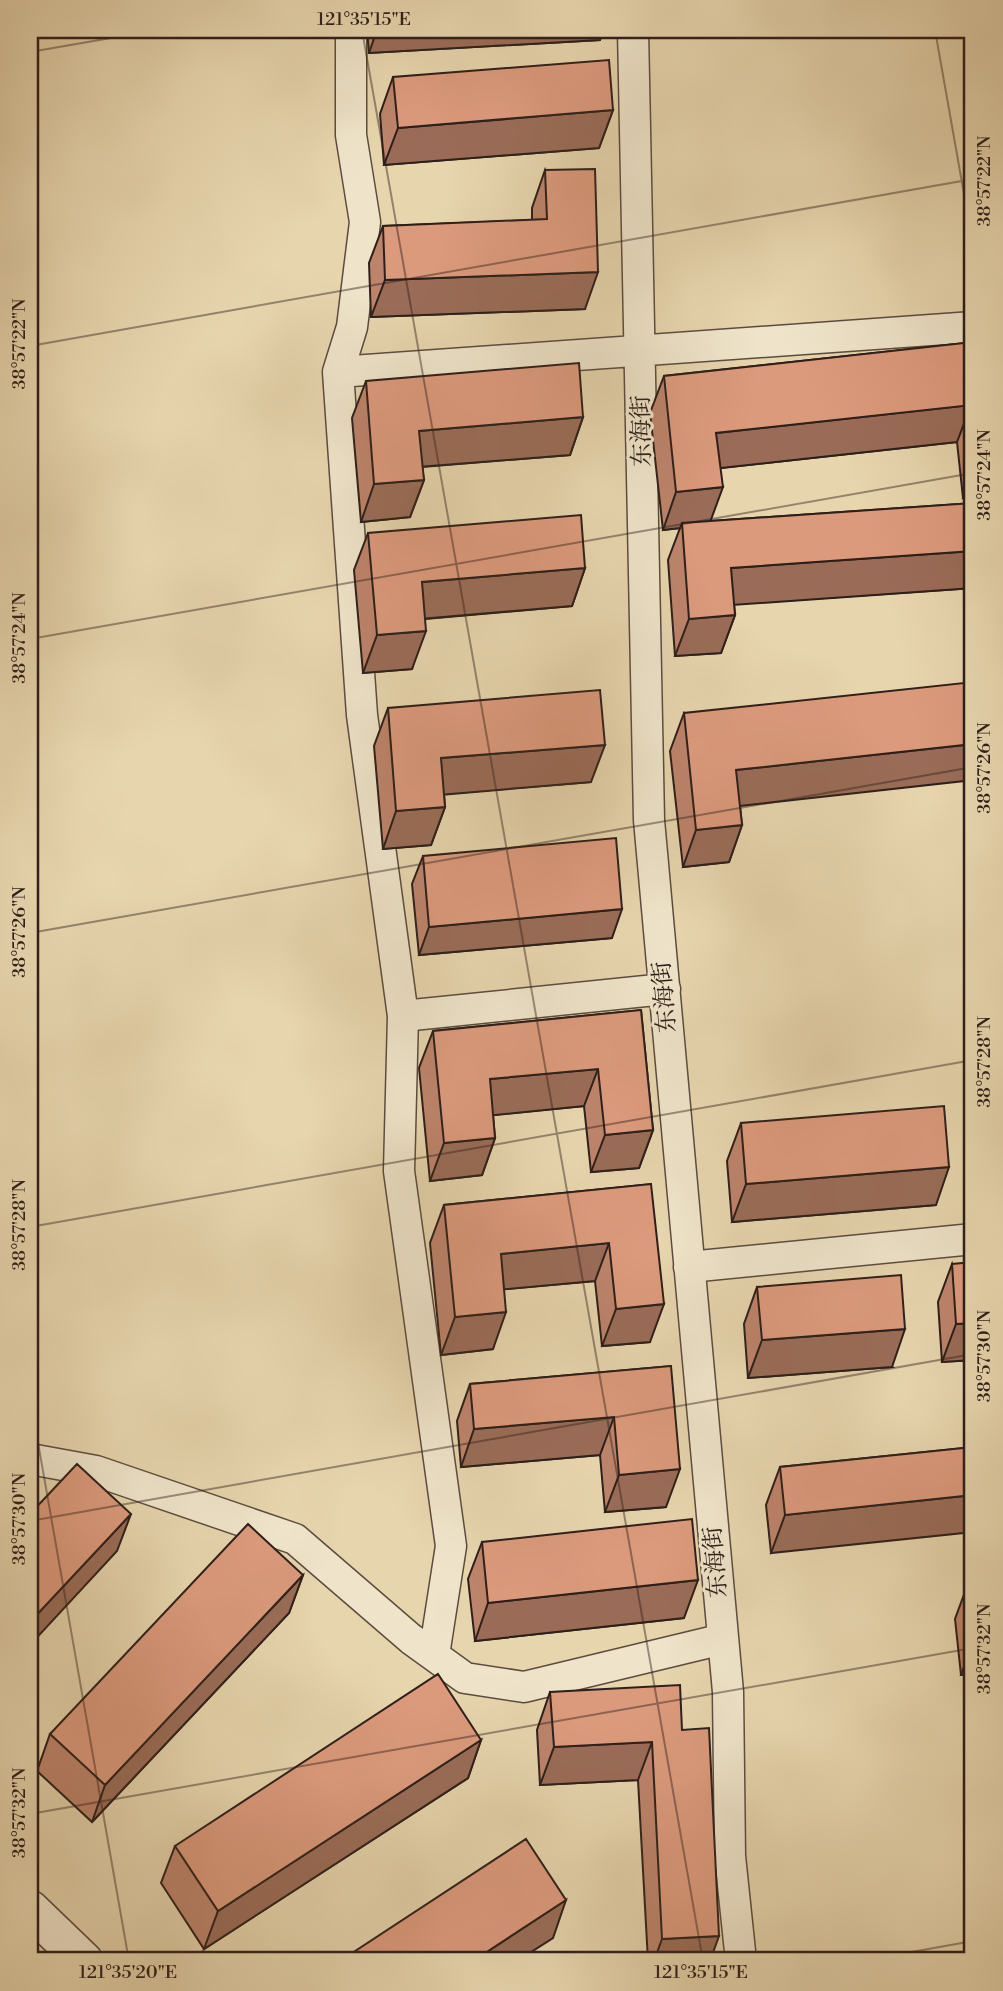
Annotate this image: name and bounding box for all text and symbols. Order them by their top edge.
text: 121°35'15"E [317,8,411,31]
text: 38°57'22"N [973,135,996,226]
text: 38°57'22"N [8,298,31,389]
street label: 东海街 [626,395,658,467]
text: 38°57'24"N [973,429,996,521]
text: 38°57'24"N [8,592,31,684]
text: 38°57'26"N [973,722,996,814]
text: 38°57'26"N [8,886,31,978]
street label: 东海街 [647,960,683,1034]
text: 38°57'28"N [973,1016,996,1108]
text: 38°57'28"N [8,1179,31,1271]
text: 38°57'30"N [973,1309,996,1402]
text: 38°57'30"N [8,1472,31,1565]
street label: 东海街 [698,1525,734,1599]
text: 38°57'32"N [973,1603,996,1694]
text: 38°57'32"N [8,1767,31,1858]
text: 121°35'20"E [79,1961,177,1984]
text: 121°35'15"E [654,1961,748,1984]

